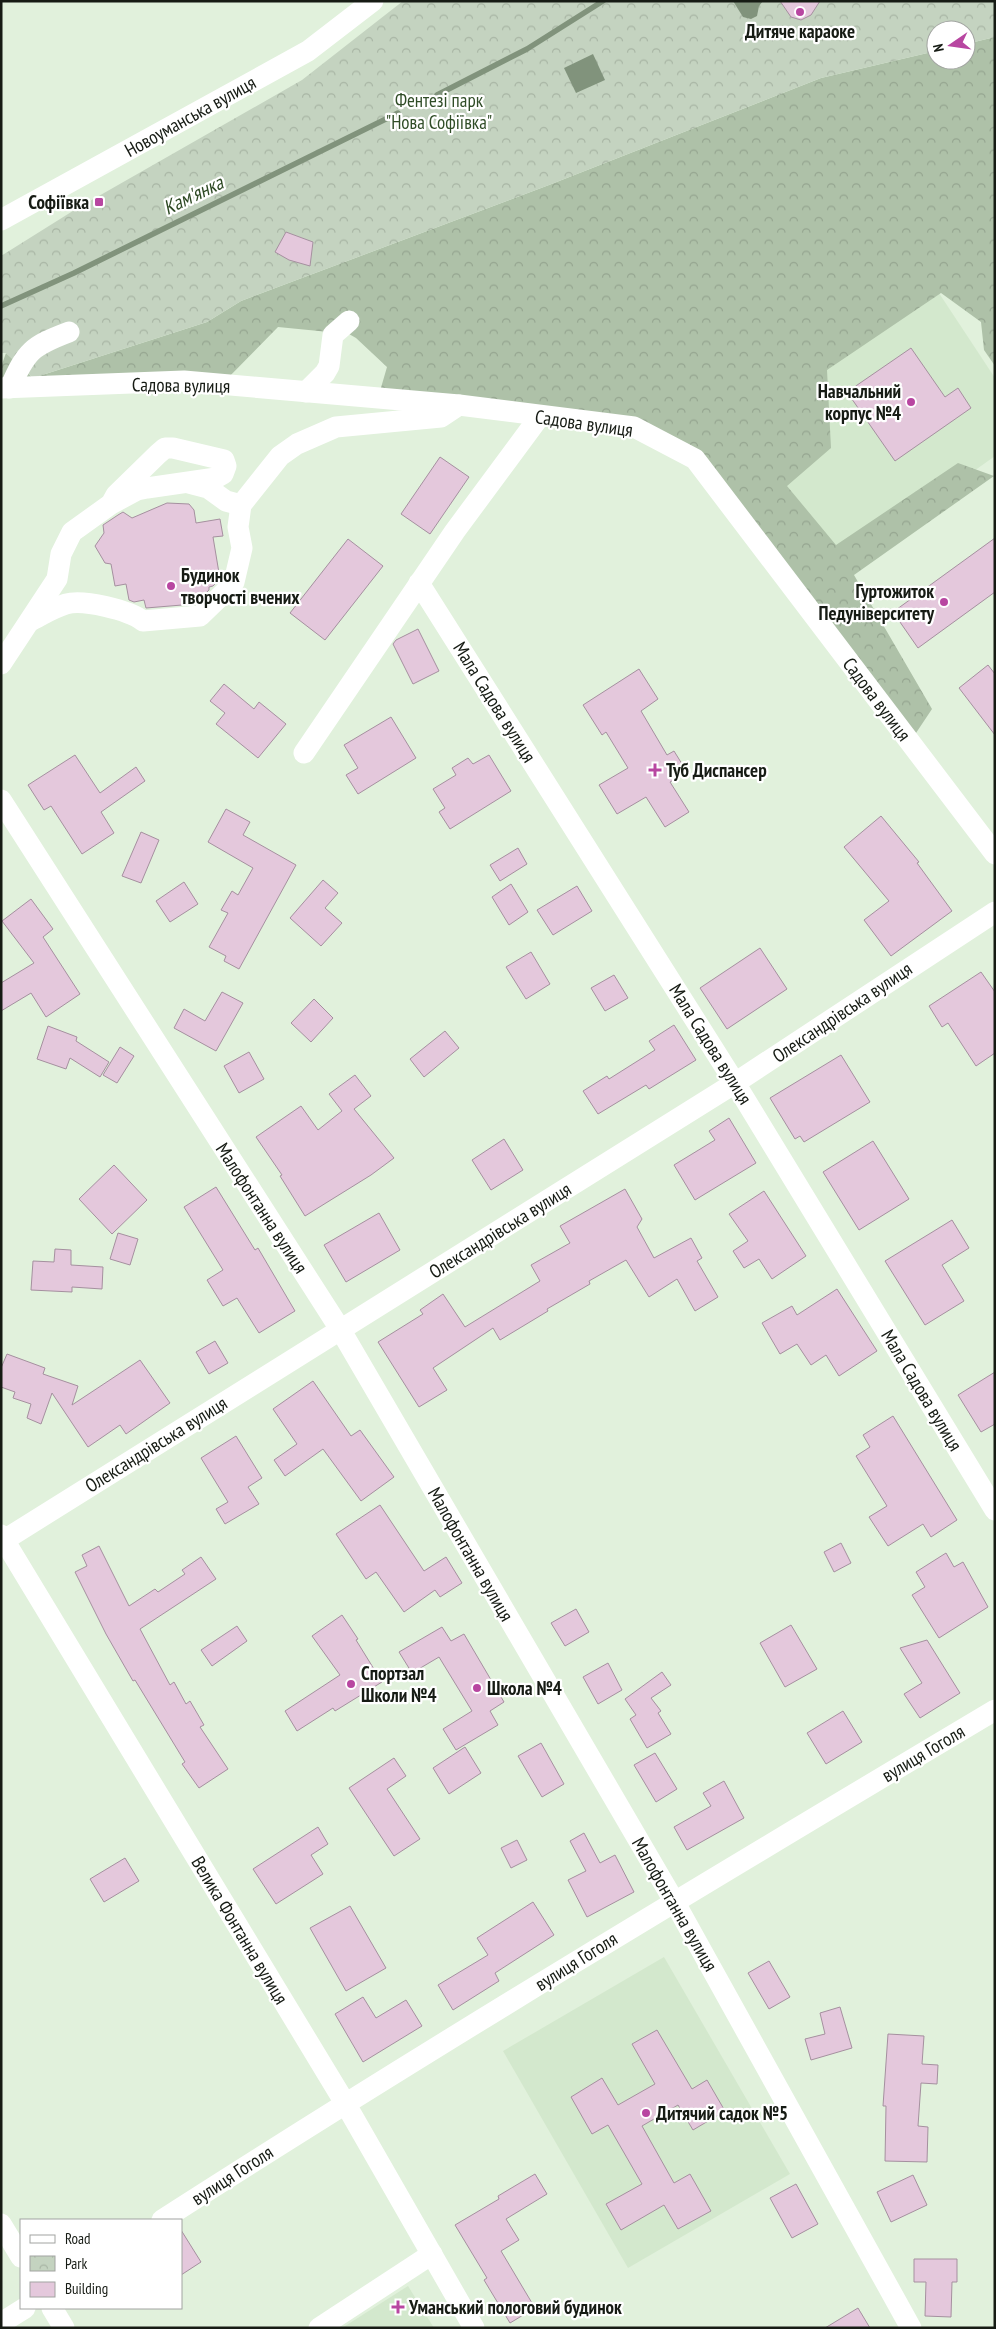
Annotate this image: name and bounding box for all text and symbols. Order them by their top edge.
marker: Дитяче караоке [794,6,806,18]
place label: Дитяче караоке [745,19,855,43]
north arrow [926,20,976,70]
text: N [929,42,948,54]
street label: Новоуманська вулиця [120,70,260,162]
park label: Фентезі парк "Нова Софіївка" [386,88,492,134]
water label: Кам'янка [159,169,228,221]
place label: Софіївка [28,190,89,214]
marker: Софіївка [93,196,105,208]
street label: Садова вулиця [132,372,230,398]
place label: Навчальний корпус №4 [818,379,901,425]
marker: Навчальний корпус №4 [905,396,917,408]
street label: Садова вулиця [534,404,634,442]
place label: Будинок творчості вчених [181,563,300,609]
place label: Гуртожиток Педуніверситету [818,579,934,625]
marker: Будинок творчості вчених [165,580,177,592]
marker: Гуртожиток Педуніверситету [938,596,950,608]
street label: Мала Садова вулиця [448,637,542,767]
street label: Садова вулиця [838,652,916,746]
place label: Туб Диспансер [666,758,767,782]
marker: Туб Диспансер [648,763,662,777]
street label: Олександрівська вулиця [768,956,916,1068]
street label: Мала Садова вулиця [664,979,758,1109]
street label: Малофонтанна вулиця [211,1138,313,1278]
street label: Олександрівська вулиця [425,1177,575,1283]
street label: Мала Садова вулиця [876,1325,968,1455]
street label: Олександрівська вулиця [81,1391,231,1497]
street label: Малофонтанна вулиця [423,1483,519,1625]
place label: Спортзал Школи №4 [361,1661,436,1707]
place label: Школа №4 [487,1676,562,1700]
marker: Спортзал Школи №4 [345,1678,357,1690]
marker: Школа №4 [471,1682,483,1694]
street label: вулиця Гоголя [877,1719,969,1787]
street label: Малофонтанна вулиця [627,1833,723,1975]
street label: Велика Фонтанна вулиця [186,1852,294,2008]
street label: вулиця Гоголя [530,1926,622,1996]
place label: Дитячий садок №5 [656,2101,788,2125]
marker: Дитячий садок №5 [640,2107,652,2119]
street label: вулиця Гоголя [187,2140,277,2210]
legend [20,2219,182,2309]
text: Road [65,2229,91,2248]
text: Park [65,2254,87,2273]
text: Building [65,2279,108,2298]
place label: Уманський пологовий будинок [408,2295,622,2319]
marker: Уманський пологовий будинок [391,2300,405,2314]

